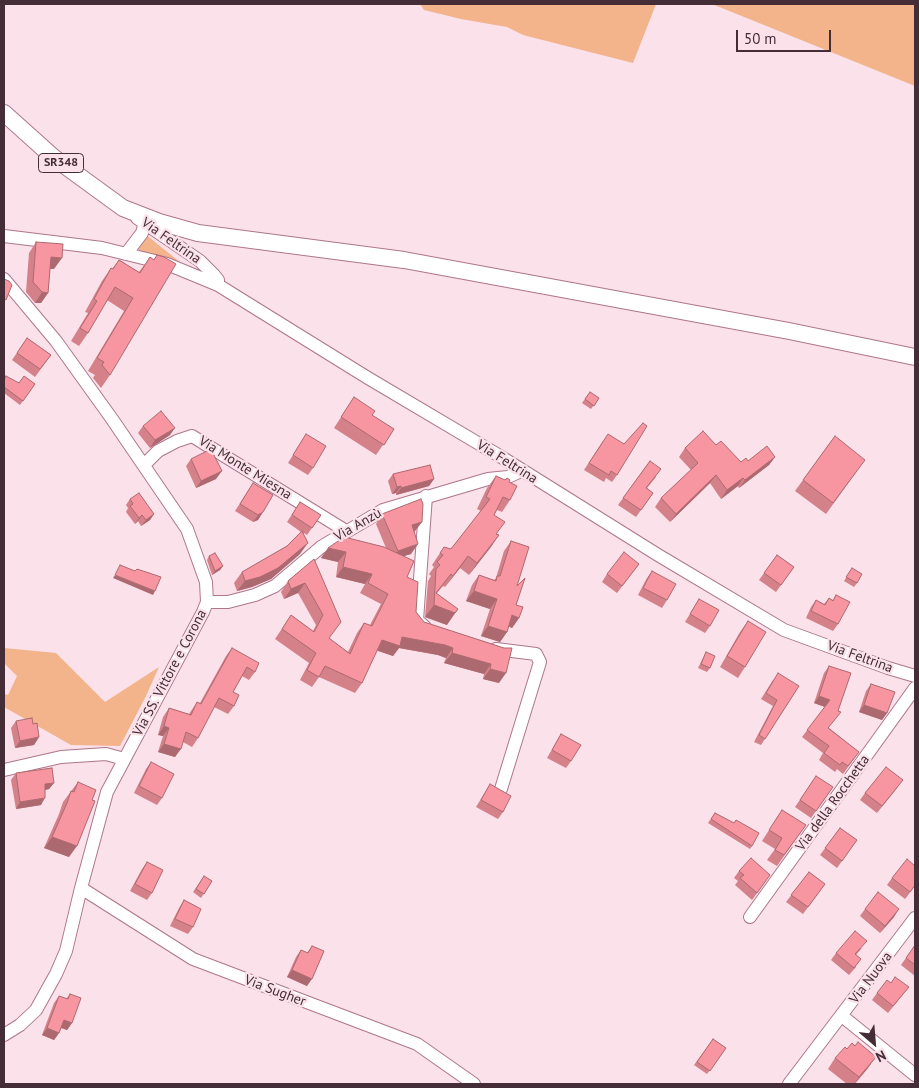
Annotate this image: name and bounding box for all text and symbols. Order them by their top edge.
scale bar [739,20,834,52]
text: 50 m [744,29,777,48]
road number: SR348 [38,154,84,172]
street label: Via Feltrina [138,214,204,268]
street label: Via Monte Miesna [195,433,295,503]
street label: Via Feltrina [473,437,541,487]
street label: Via Anzù [331,505,385,545]
street label: Via SS. Vittore e Corona [130,607,210,739]
street label: Via Feltrina [825,637,895,677]
street label: Via della Rocchetta [793,752,873,854]
street label: Via Nuova [846,949,896,1007]
street label: Via Sugher [242,972,308,1010]
north arrow [849,1018,899,1068]
text: N [873,1046,889,1066]

